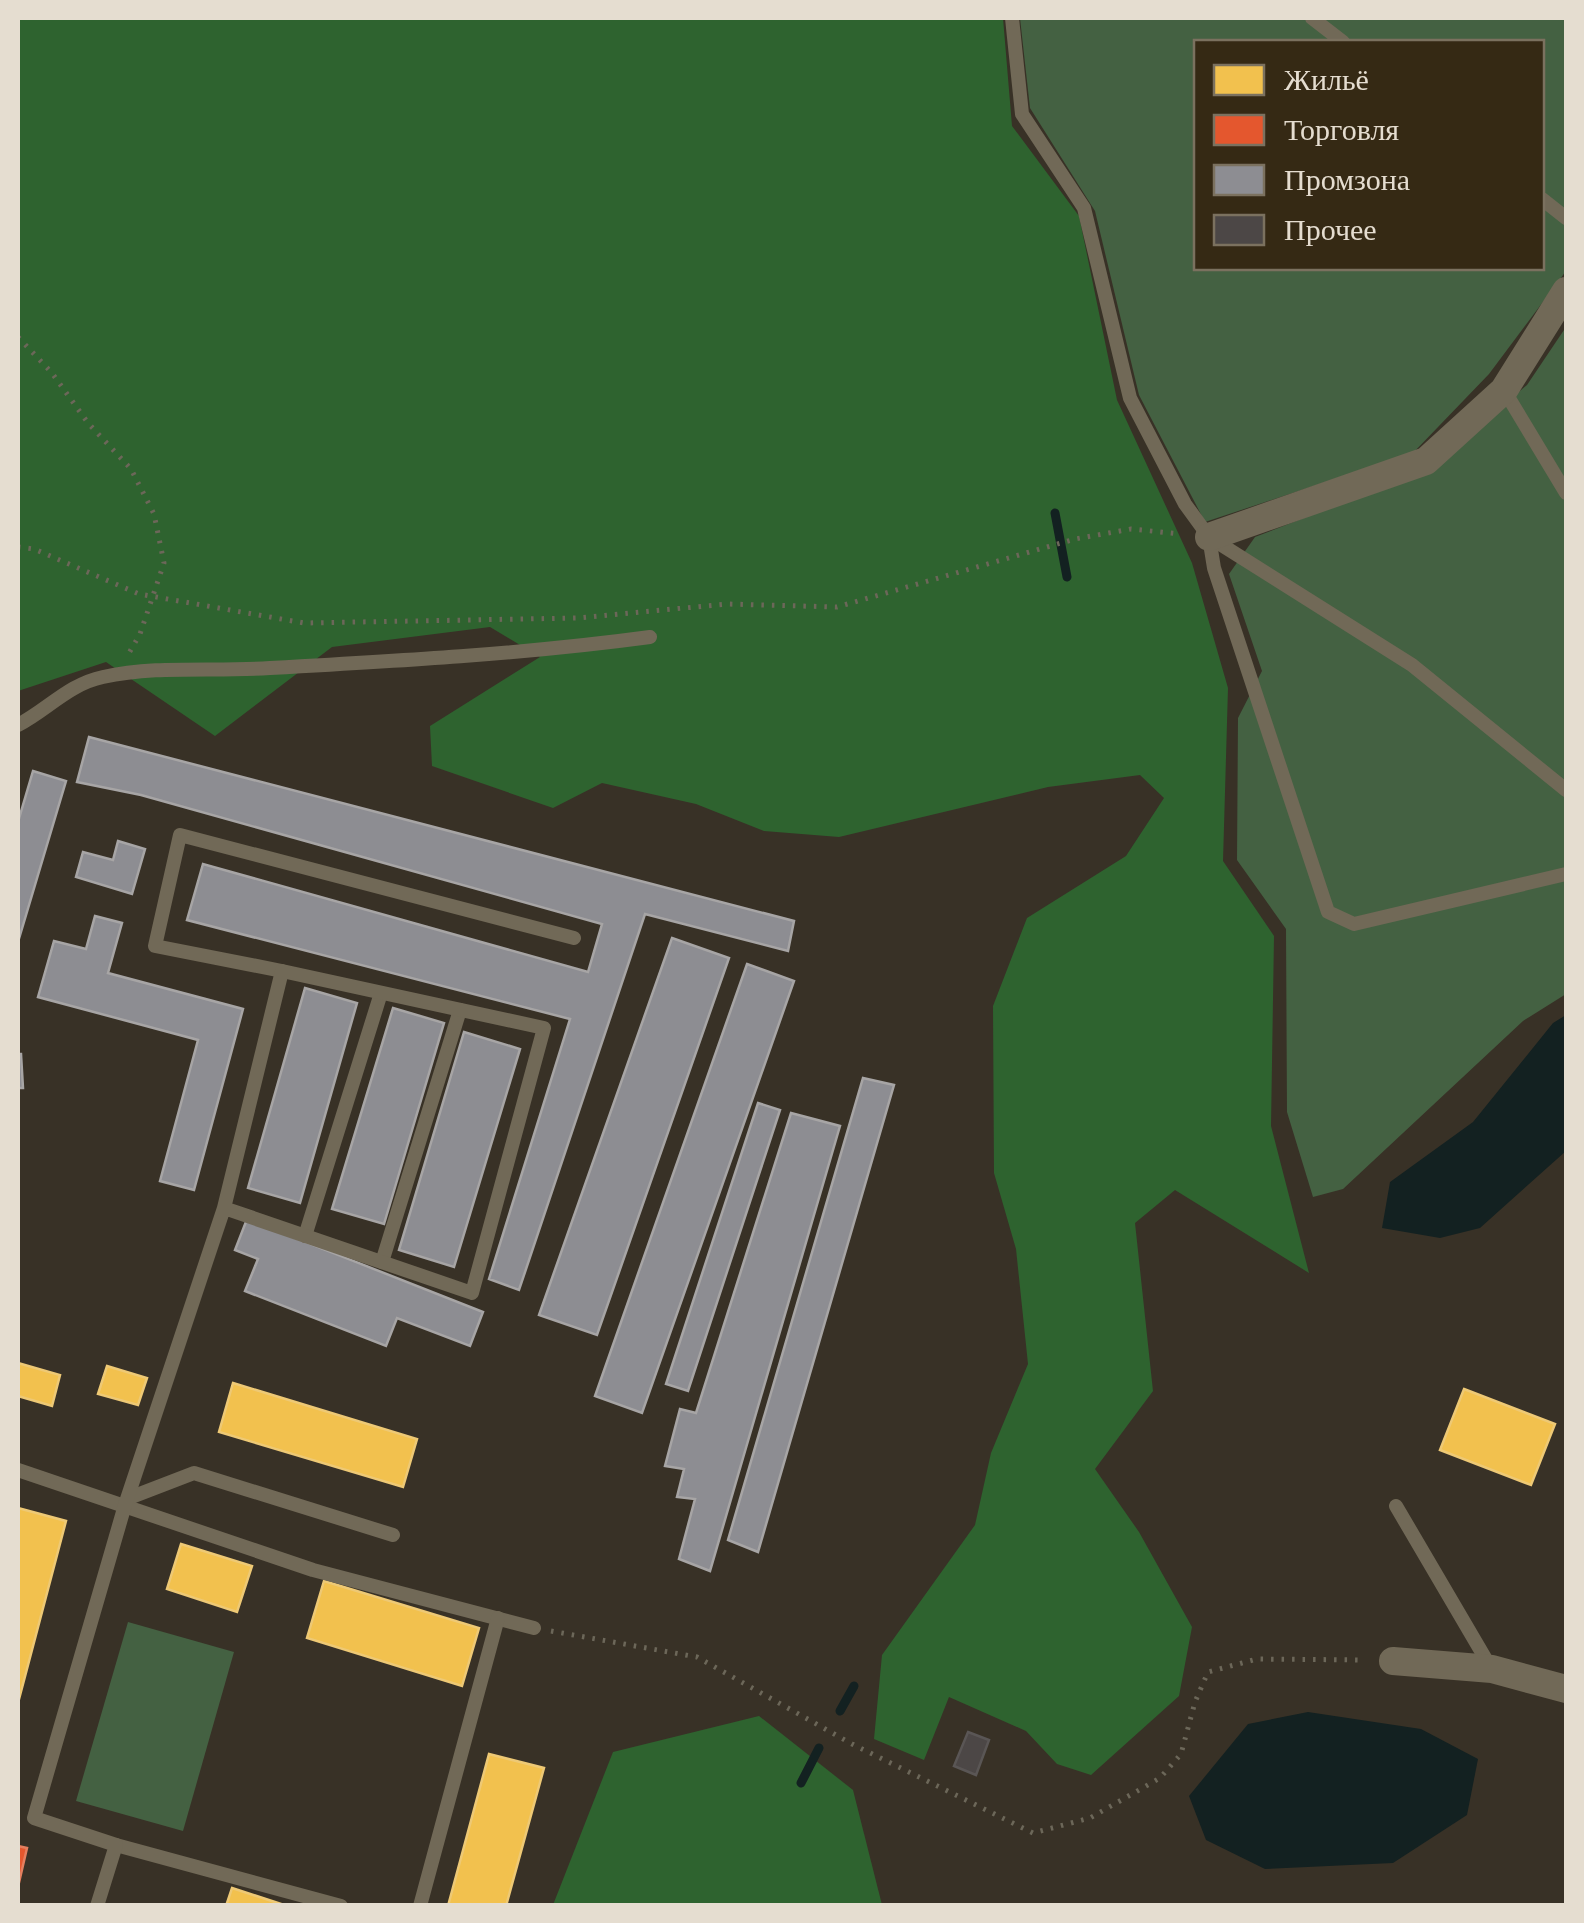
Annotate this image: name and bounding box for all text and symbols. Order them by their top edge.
legend [1194,40,1544,270]
text: Жильё [1284,63,1369,96]
text: Торговля [1284,113,1399,146]
text: Промзона [1284,163,1410,196]
text: Прочее [1284,213,1377,246]

